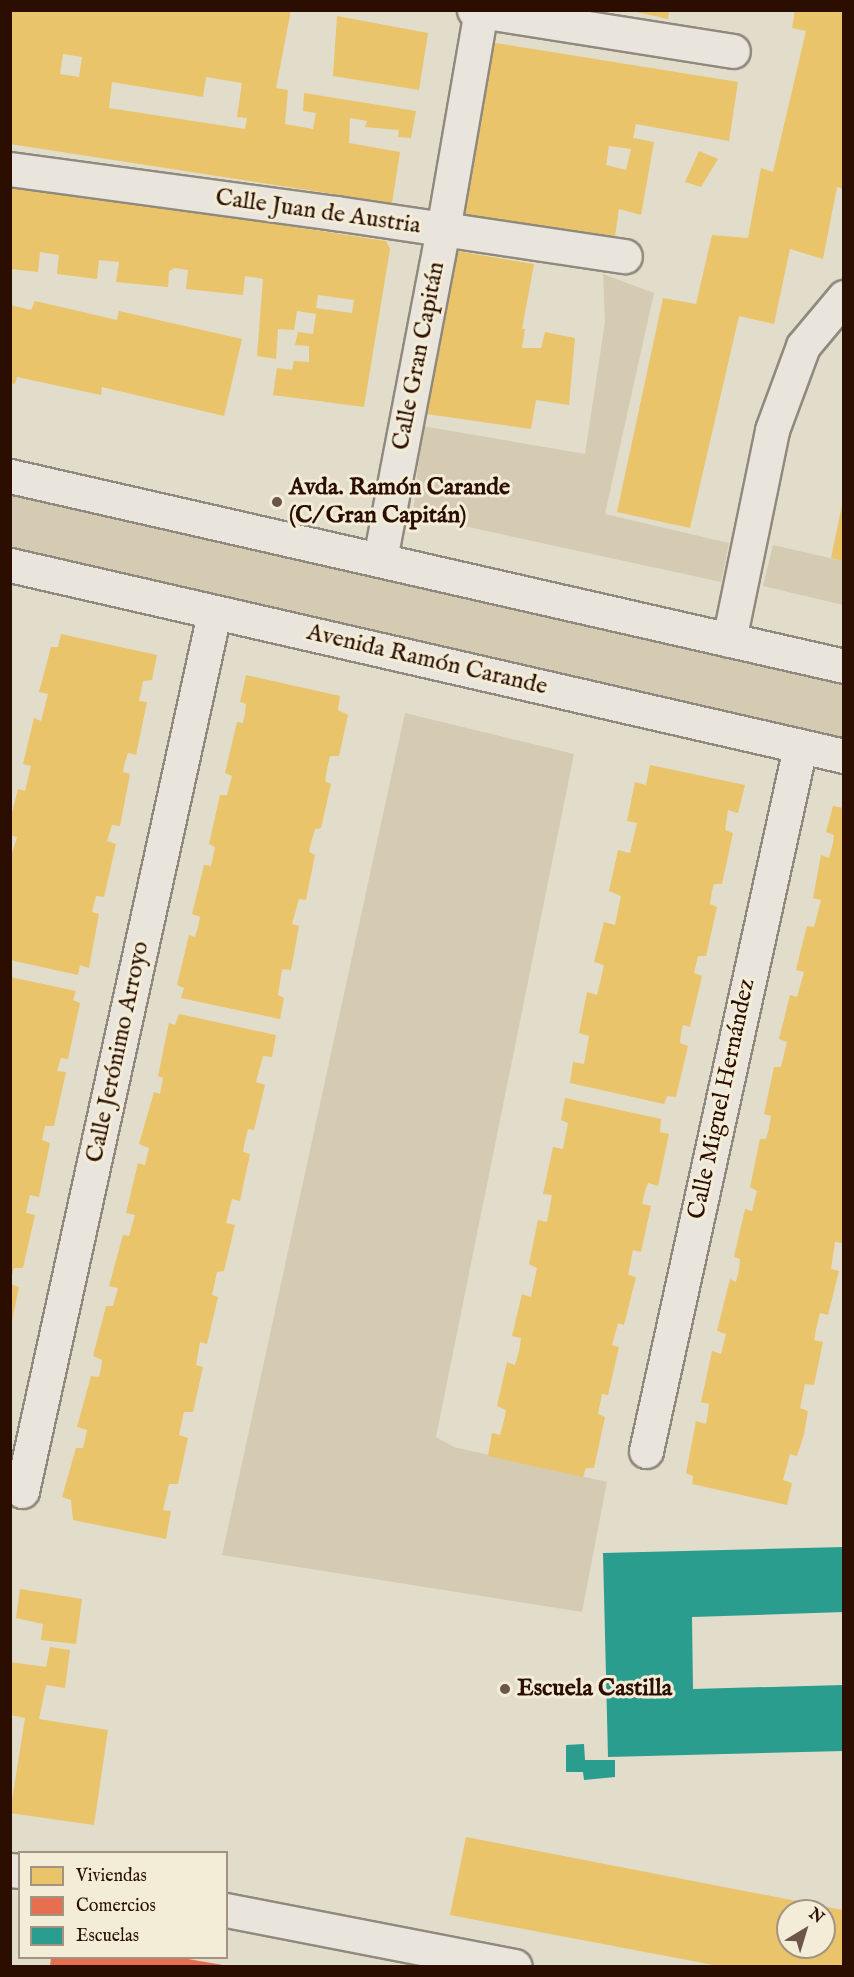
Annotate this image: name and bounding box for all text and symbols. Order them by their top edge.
street label: Calle Juan de Austria [214,183,422,241]
street label: Calle Gran Capitán [387,259,451,453]
place label: Avda. Ramón Carande (C/ Gran Capitán) [289,474,510,530]
marker: Avda. Ramón Carande (C/ Gran Capitán) [270,495,284,509]
street label: Avenida Ramón Carande [304,618,550,702]
street label: Calle Jerónimo Arroyo [80,939,156,1165]
street label: Calle Miguel Hernández [682,976,762,1222]
place label: Escuela Castilla [517,1675,672,1703]
marker: Escuela Castilla [498,1682,512,1696]
legend [18,1851,228,1959]
text: Viviendas [76,1865,147,1888]
text: Comercios [76,1895,156,1918]
north arrow [776,1899,836,1959]
text: N [804,1904,827,1929]
text: Escuelas [76,1925,139,1948]

